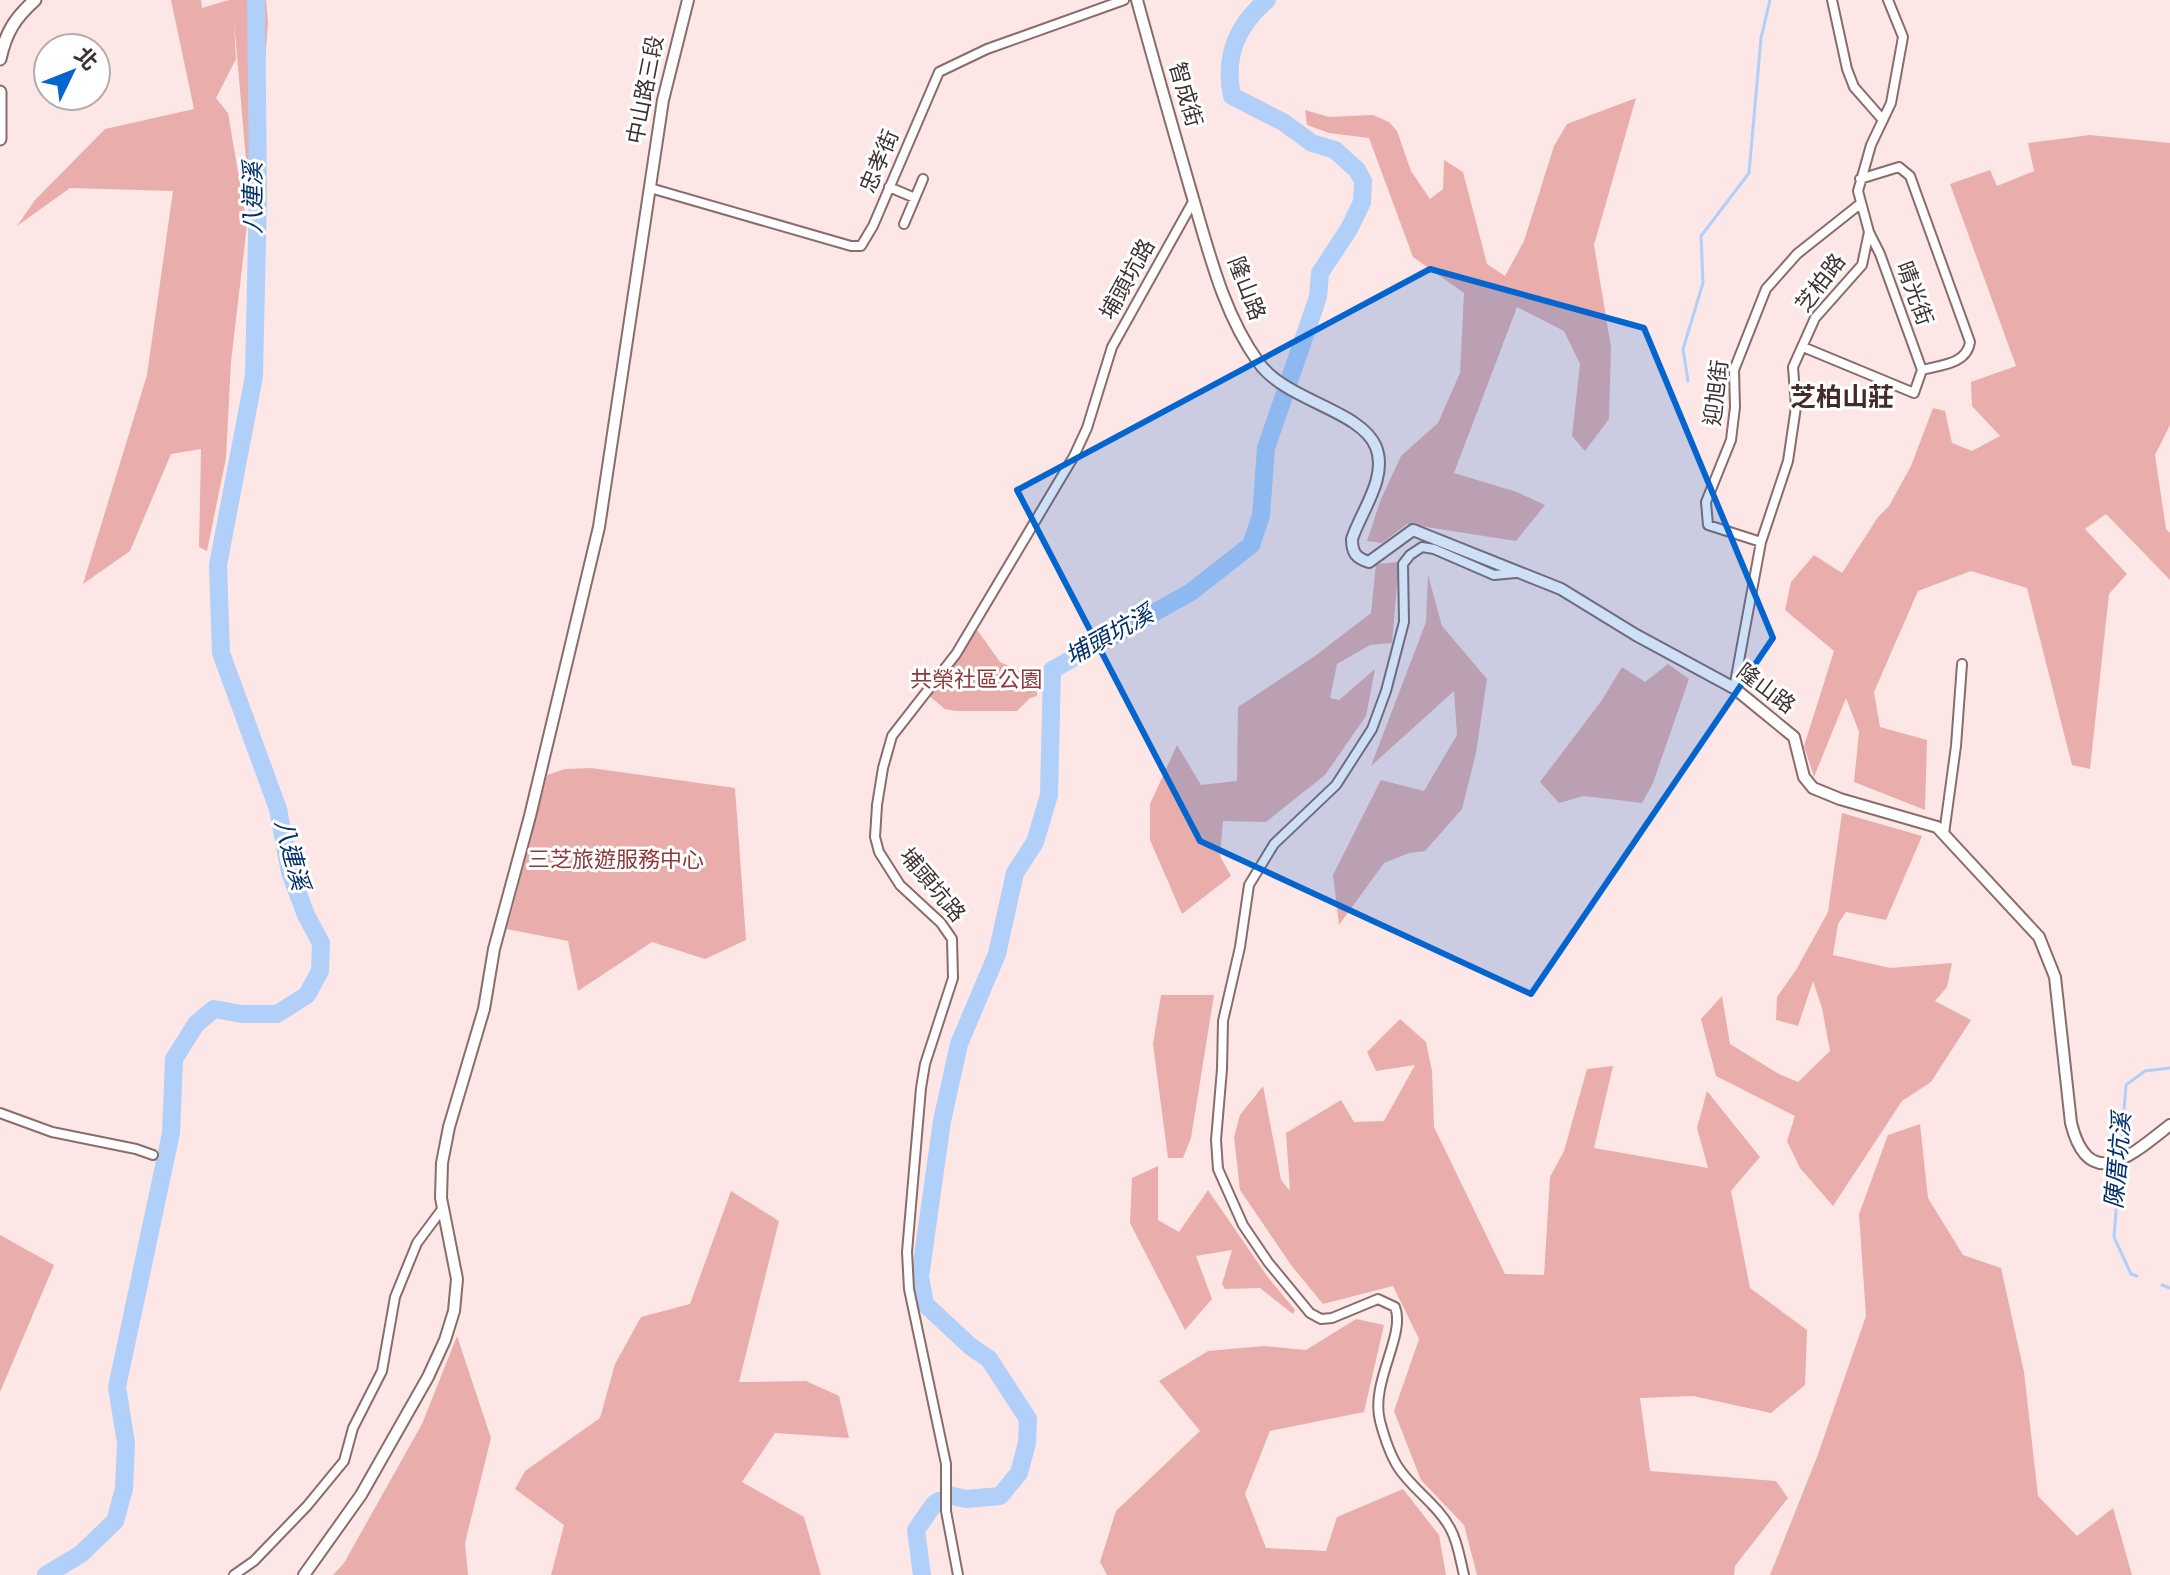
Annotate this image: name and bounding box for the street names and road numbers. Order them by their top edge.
street label: 中山路三段 [623,33,671,147]
street label: 智成街 [1162,60,1206,130]
street label: 忠孝街 [856,126,906,198]
street label: 埔頭坑路 [1096,235,1162,325]
street label: 芝柏路 [1791,250,1853,318]
street label: 隆山路 [1221,253,1269,325]
street label: 晴光街 [1889,258,1937,330]
street label: 迎旭街 [1701,359,1735,427]
street label: 隆山路 [1731,659,1799,721]
street label: 埔頭坑路 [892,844,970,928]

